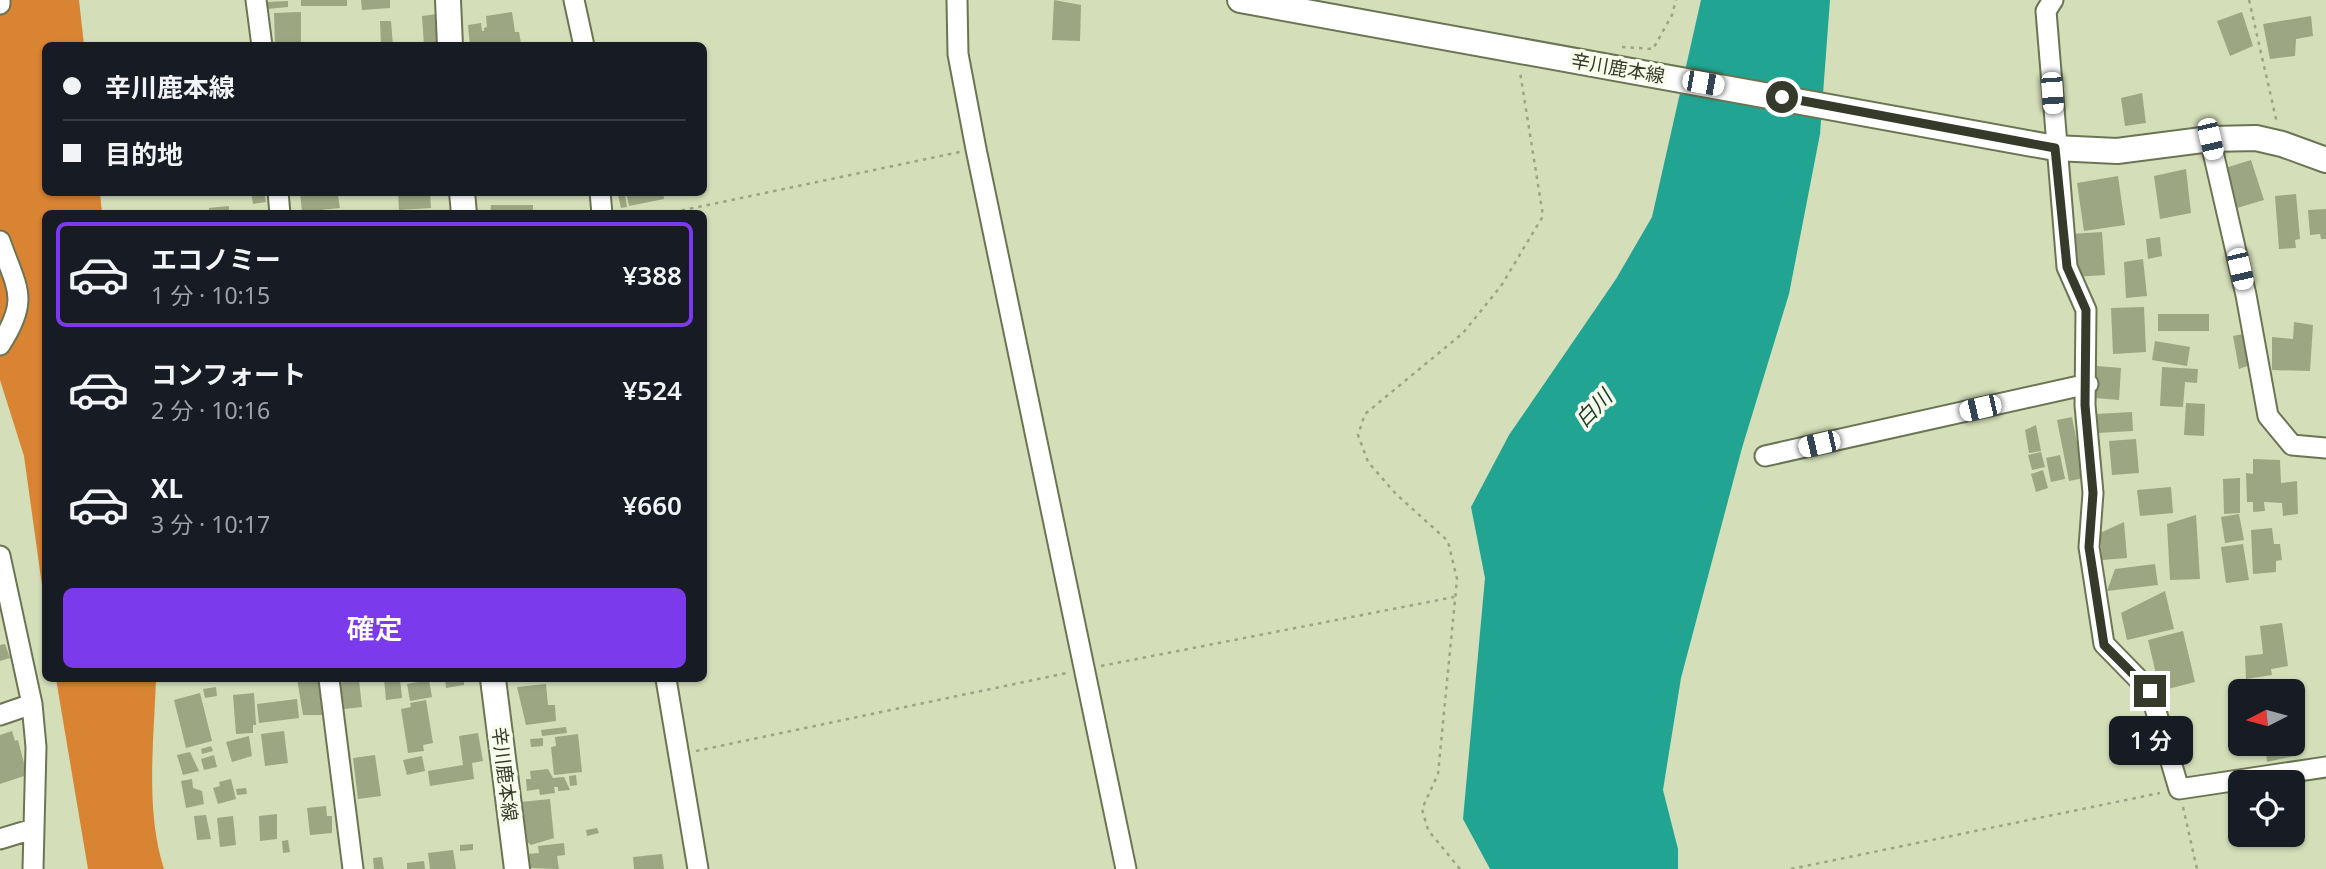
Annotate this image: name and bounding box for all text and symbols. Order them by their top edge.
street label: 辛川鹿本線 [1569,47,1667,89]
text: 辛川鹿本線 [105,69,235,105]
car [1681,69,1726,97]
car [2041,71,2064,115]
route start [1766,81,1798,113]
car [2196,116,2225,162]
text: 目的地 [105,136,183,172]
text: エコノミー [151,241,281,277]
icon: car [67,243,130,306]
car [2226,246,2255,292]
text: ¥388 [623,257,682,293]
text: 1 分 · 10:15 [151,279,270,311]
text: コンフォート [151,356,306,392]
icon: car [67,358,130,421]
text: ¥524 [623,372,682,408]
water label: 白川 [1568,382,1619,433]
car [1958,393,2003,423]
text: 2 分 · 10:16 [151,394,270,426]
car [1797,429,1842,459]
text: XL [151,470,183,506]
icon: car [67,473,130,536]
text: ¥660 [623,487,682,523]
text: 3 分 · 10:17 [151,508,270,540]
button: 確定 [63,588,686,668]
route end [2134,675,2166,707]
north arrow [2228,679,2305,756]
map controls [2228,679,2305,847]
callout: 1 分 [2108,716,2192,764]
text: 1 分 [2130,724,2172,756]
street label: 辛川鹿本線 [486,725,524,823]
button: locate [2228,770,2305,847]

